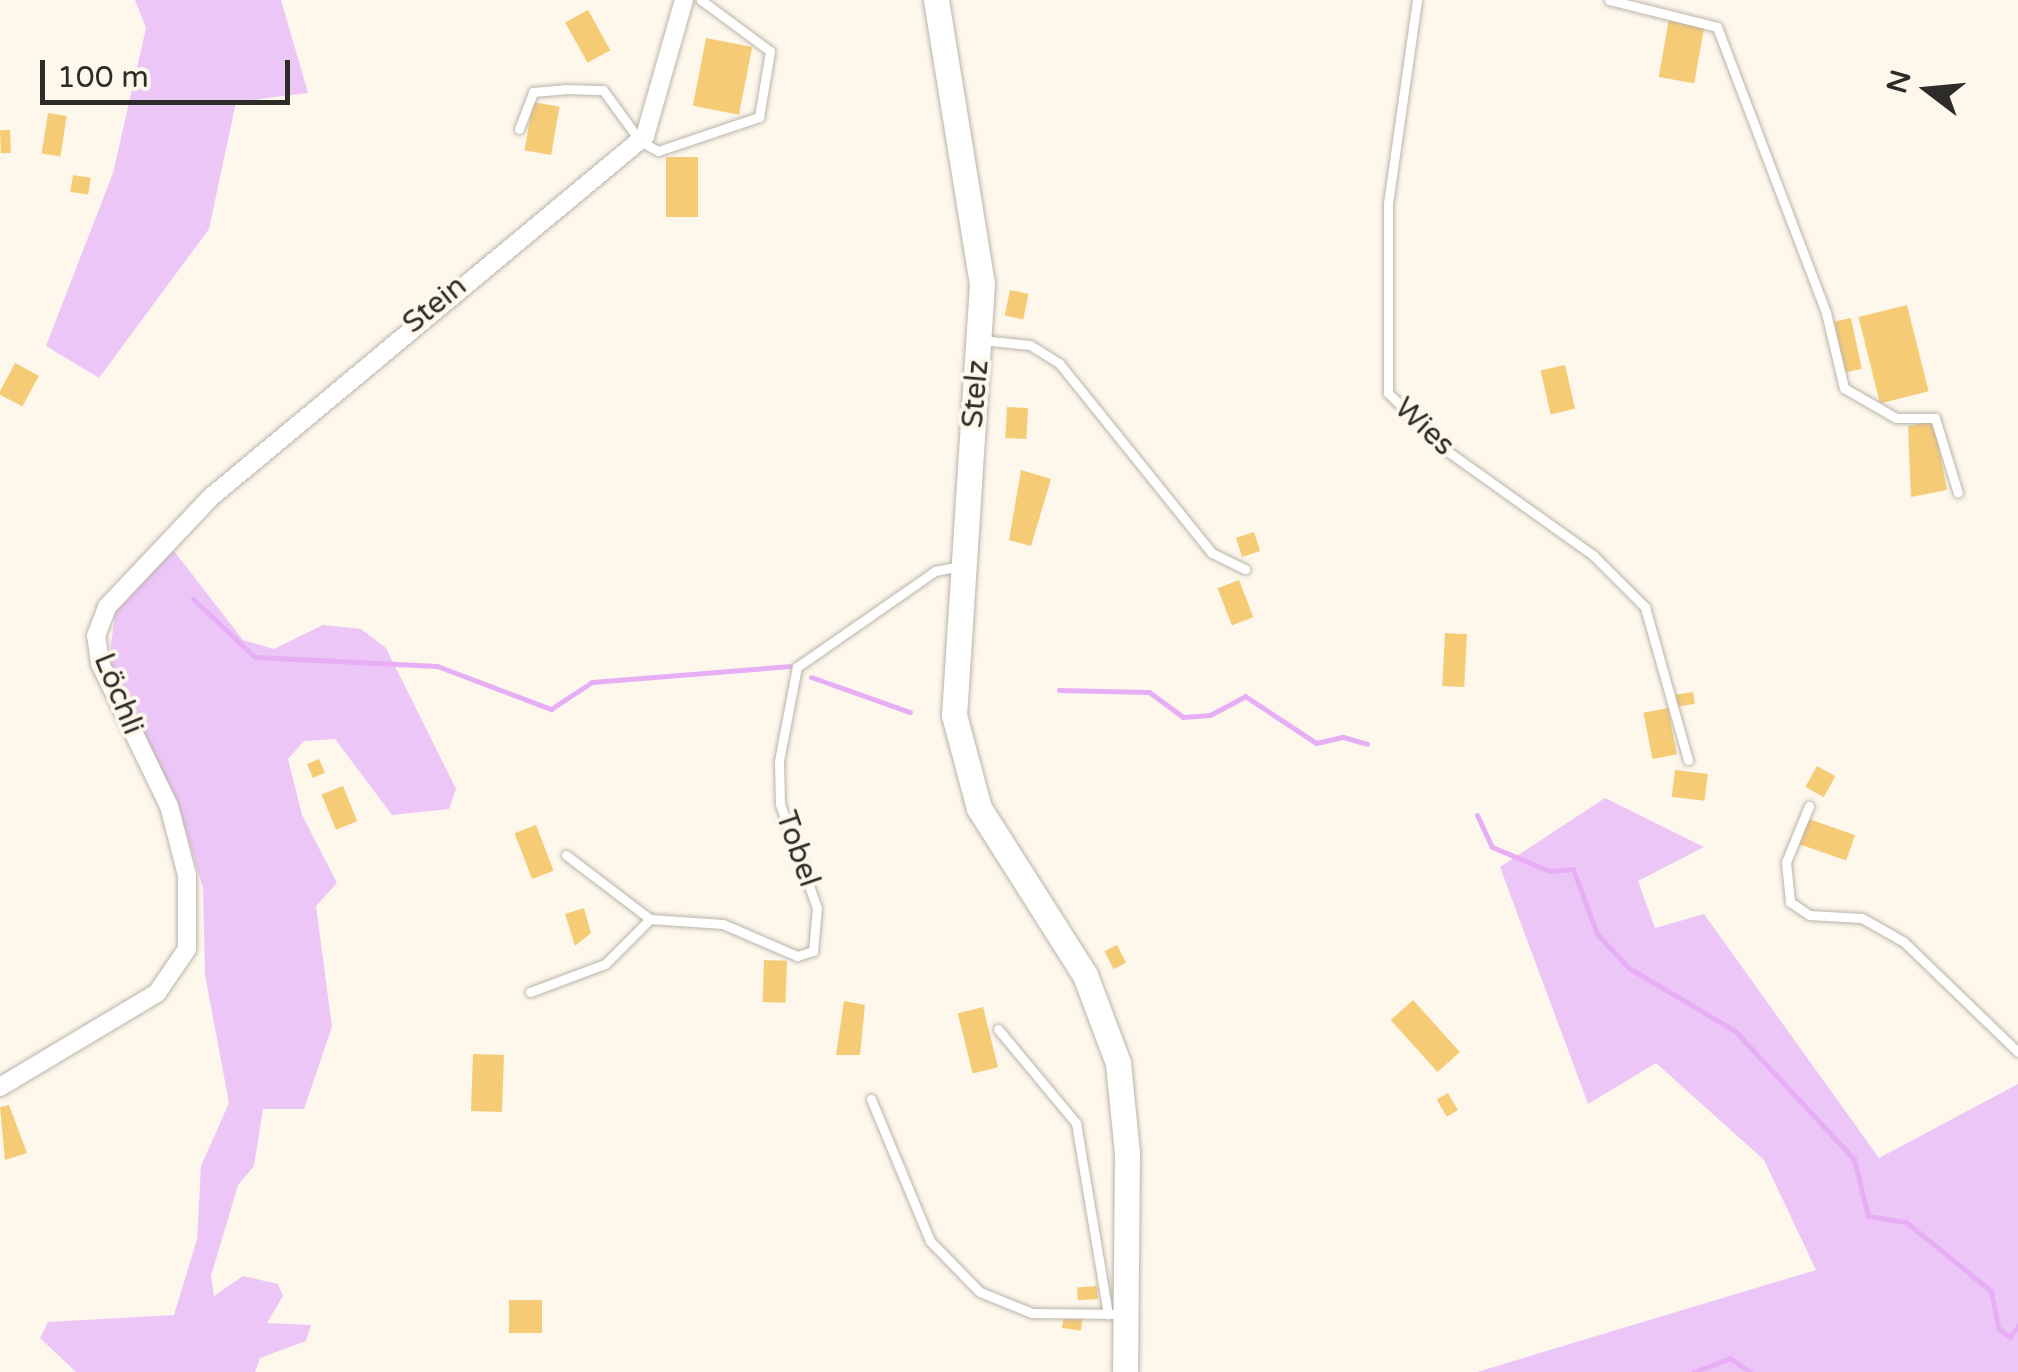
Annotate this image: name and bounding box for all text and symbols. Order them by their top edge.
scale bar [45,40,295,102]
north arrow [1878,40,1978,140]
text: 100 m [57,59,149,96]
text: N [1880,66,1919,97]
street label: Stein [396,268,474,342]
street label: Stelz [955,358,997,430]
street label: Wies [1387,390,1461,464]
street label: Löchli [85,648,151,740]
street label: Tobel [767,806,827,892]

